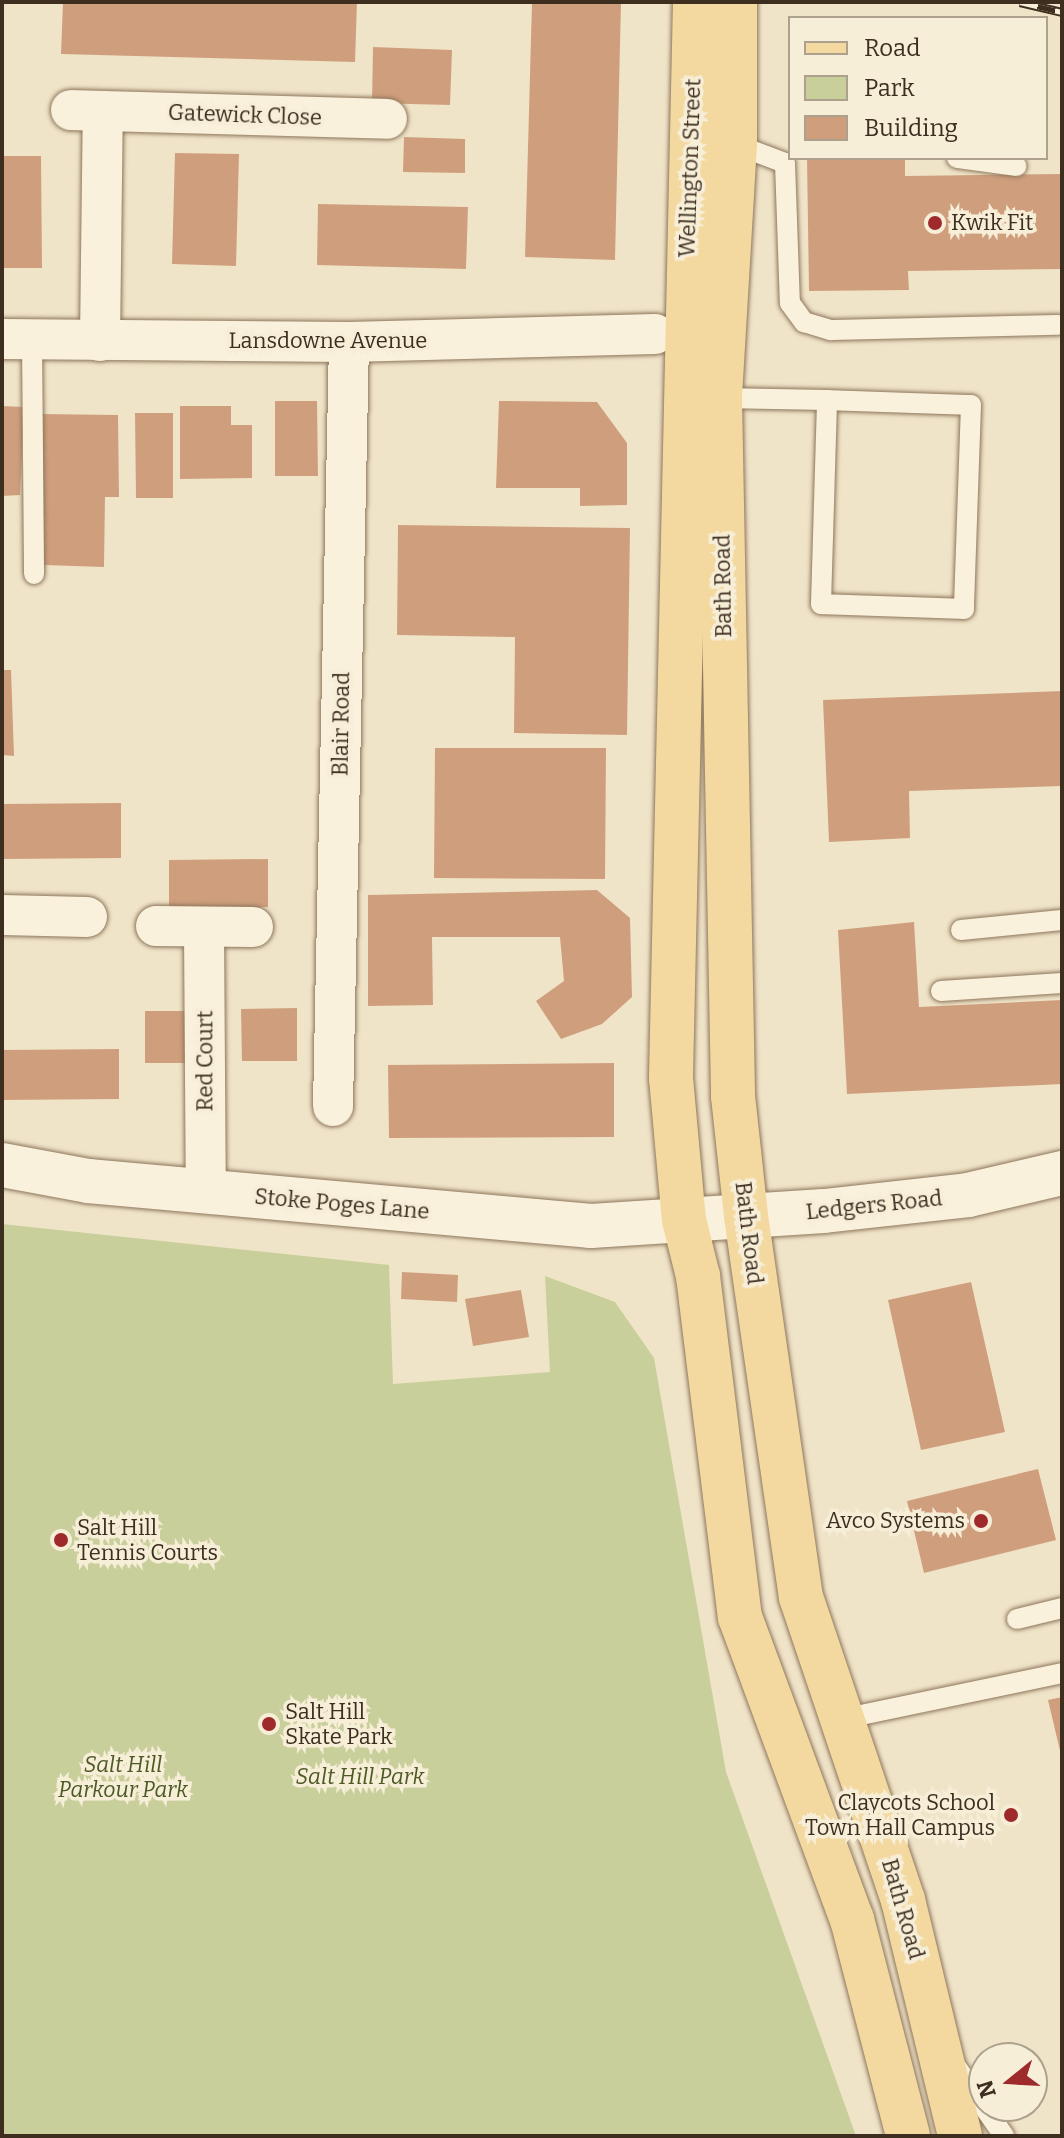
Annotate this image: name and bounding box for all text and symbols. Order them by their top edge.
legend [788,16,1048,160]
text: Road [864,34,920,62]
text: Park [864,74,915,102]
street label: Wellington Street [674,78,706,258]
street label: Gatewick Close [168,99,322,131]
text: Building [864,114,958,142]
place label: Kwik Fit [951,210,1033,236]
marker: Kwik Fit [926,214,944,232]
street label: Lansdowne Avenue [229,328,427,354]
street label: Bath Road [709,534,737,638]
street label: Blair Road [327,672,355,776]
street label: Red Court [192,1010,218,1112]
street label: Bath Road [730,1180,768,1286]
street label: Stoke Poges Lane [253,1183,431,1225]
street label: Ledgers Road [804,1185,944,1225]
place label: Avco Systems [826,1508,965,1534]
marker: Avco Systems [972,1512,990,1530]
place label: Salt Hill Tennis Courts [77,1514,218,1566]
marker: Salt Hill Tennis Courts [52,1531,70,1549]
place label: Salt Hill Skate Park [285,1698,393,1750]
marker: Salt Hill Skate Park [260,1715,278,1733]
park label: Salt Hill Parkour Park [58,1751,188,1802]
park label: Salt Hill Park [296,1764,424,1790]
place label: Claycots School Town Hall Campus [805,1789,995,1840]
marker: Claycots School Town Hall Campus [1002,1806,1020,1824]
street label: Bath Road [876,1856,930,1962]
north arrow [968,2042,1048,2122]
text: N [971,2077,1002,2101]

